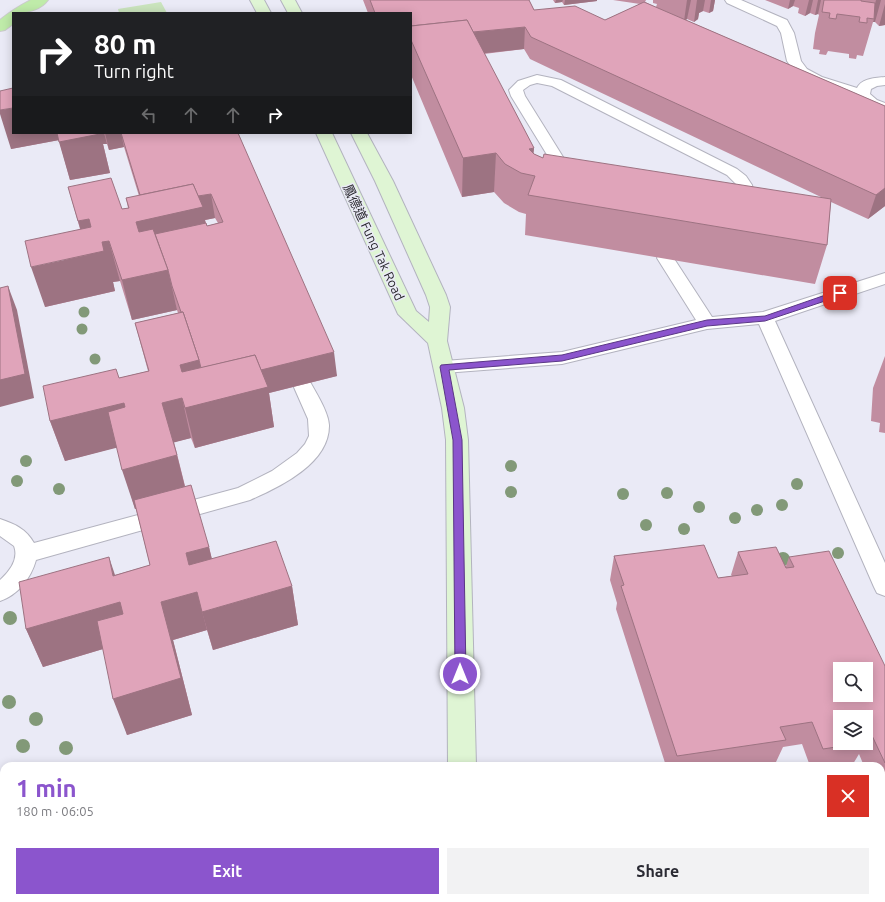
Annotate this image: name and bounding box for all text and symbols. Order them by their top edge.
icon: right [28,28,80,80]
text: 80 m [94,28,156,59]
text: Turn right [94,61,174,81]
icon: left [138,104,160,126]
icon: ahead [180,104,202,126]
icon: ahead [222,104,244,126]
icon: right [264,104,286,126]
street label: 鳳德道 Fung Tak Road [341,182,407,302]
pin [823,276,857,310]
icon: arrive [829,282,851,304]
position arrow [439,653,481,695]
map controls [833,662,873,750]
button: search [833,662,873,702]
button: layers [833,710,873,750]
text: 1 min [16,775,77,802]
button: close [827,775,869,817]
text: 180 m · 06:05 [16,804,94,818]
button: Exit [16,848,439,894]
button: Share [447,848,869,894]

